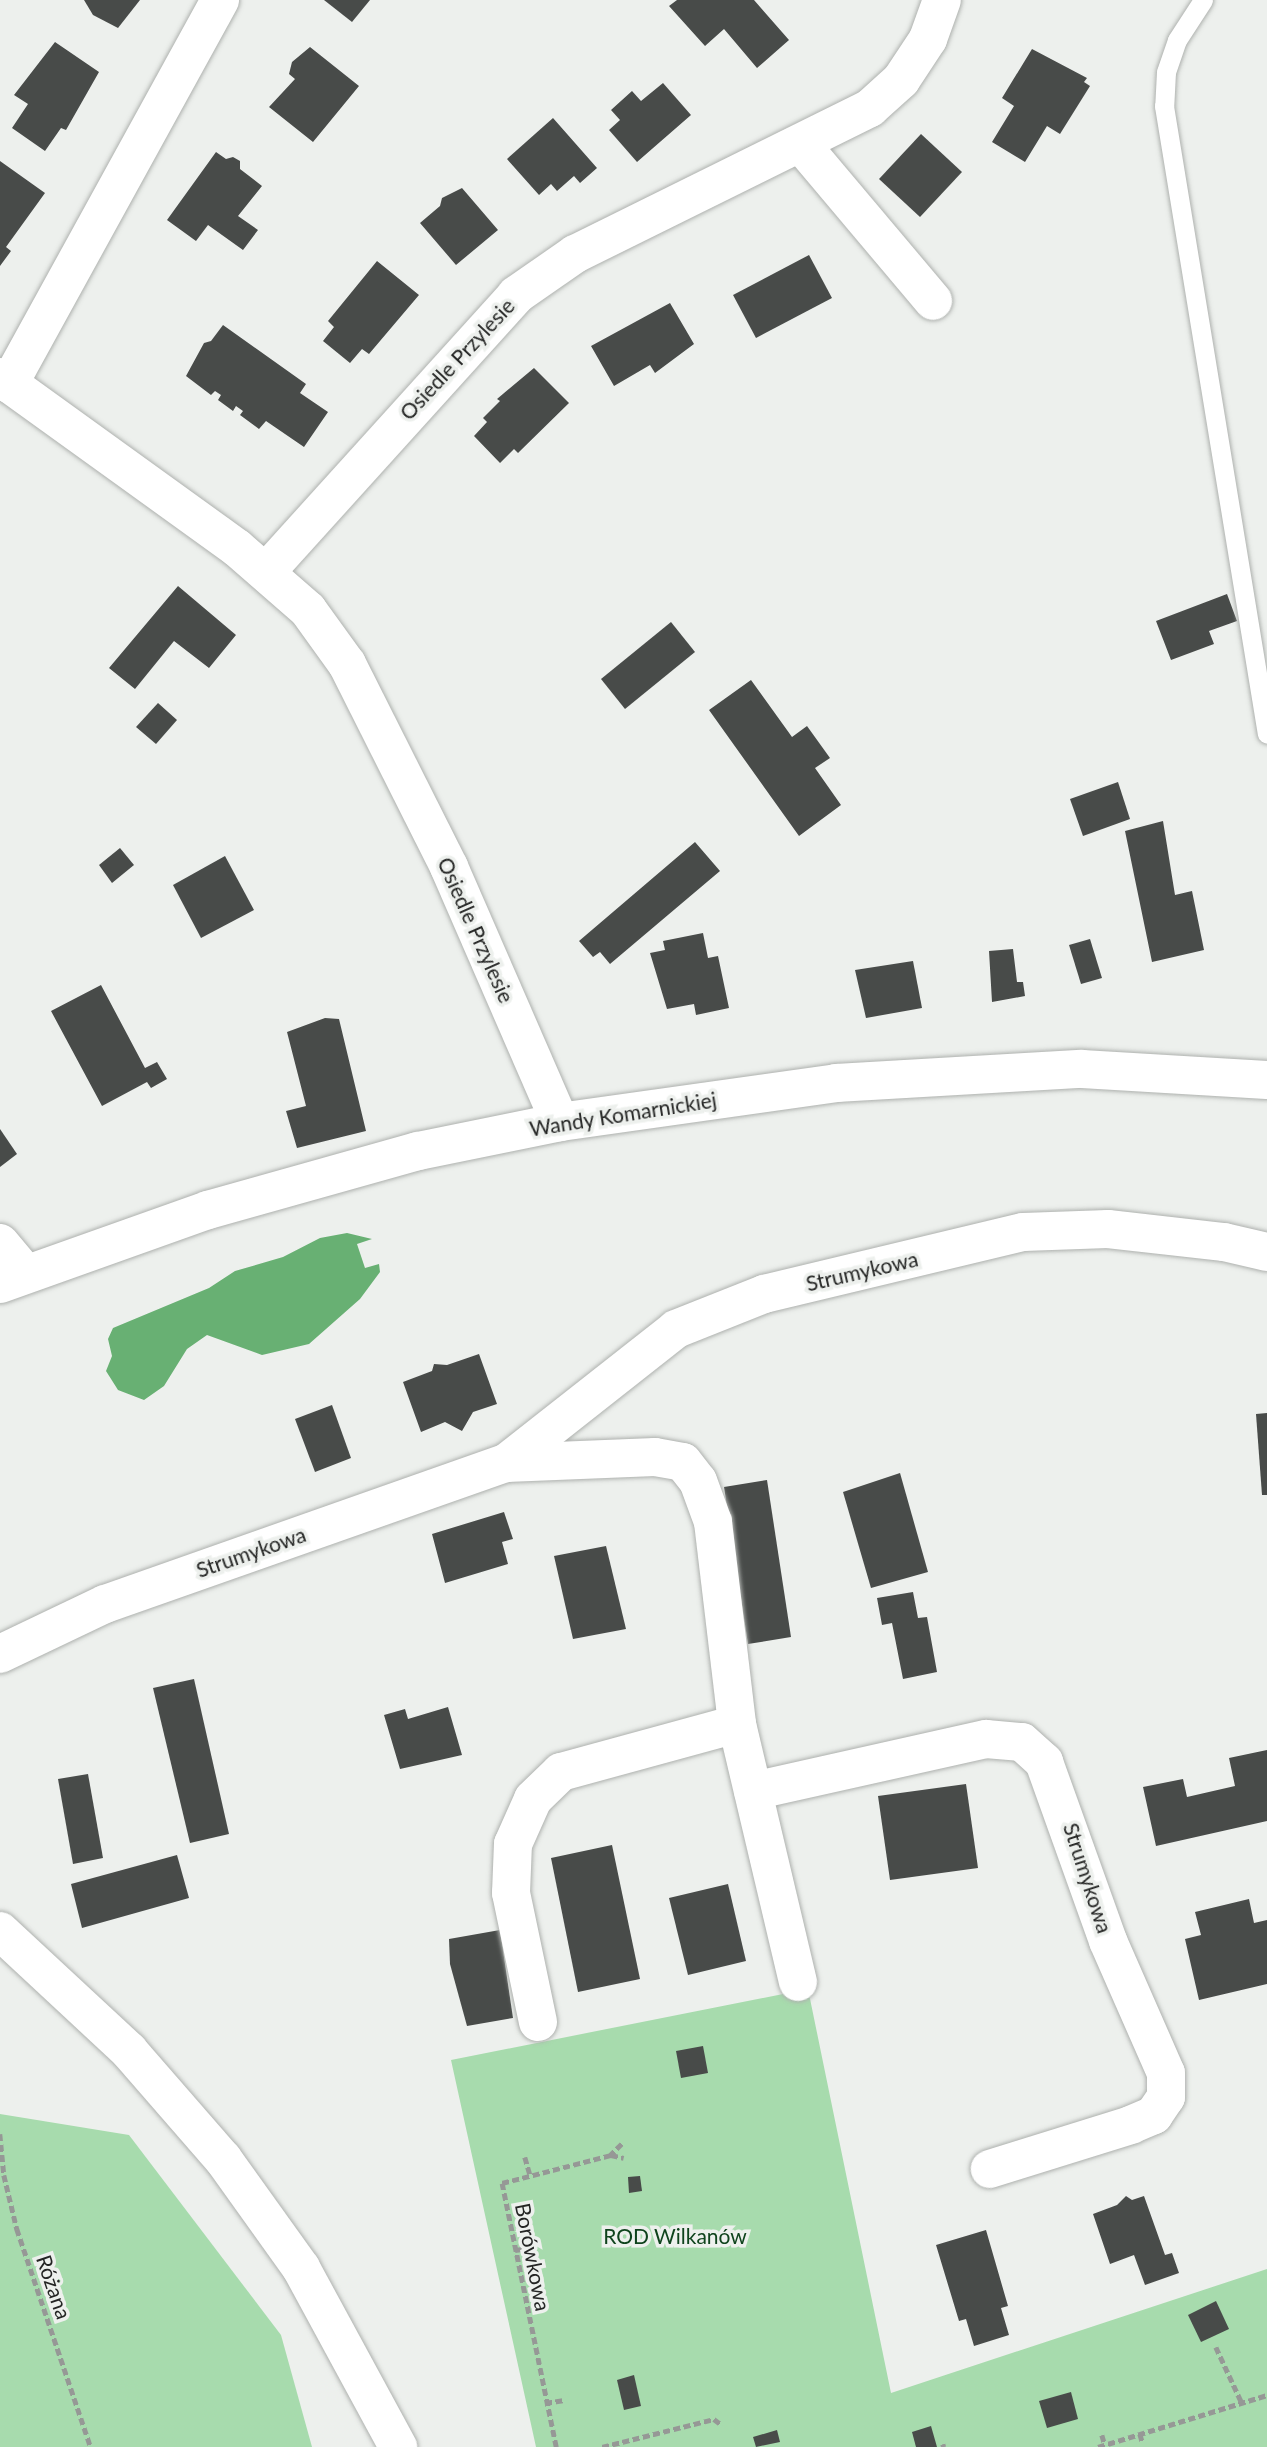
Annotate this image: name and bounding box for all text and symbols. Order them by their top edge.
street label: Osiedle Przylesie [394,293,520,425]
street label: Osiedle Przylesie [433,853,519,1007]
street label: Wandy Komarnickiej [527,1087,719,1141]
street label: Strumykowa [803,1246,921,1296]
street label: Strumykowa [193,1521,309,1583]
street label: Strumykowa [1058,1820,1118,1936]
street label: Borówkowa [510,2201,556,2313]
park label: ROD Wilkanów [603,2223,747,2249]
street label: Różana [31,2252,77,2322]

